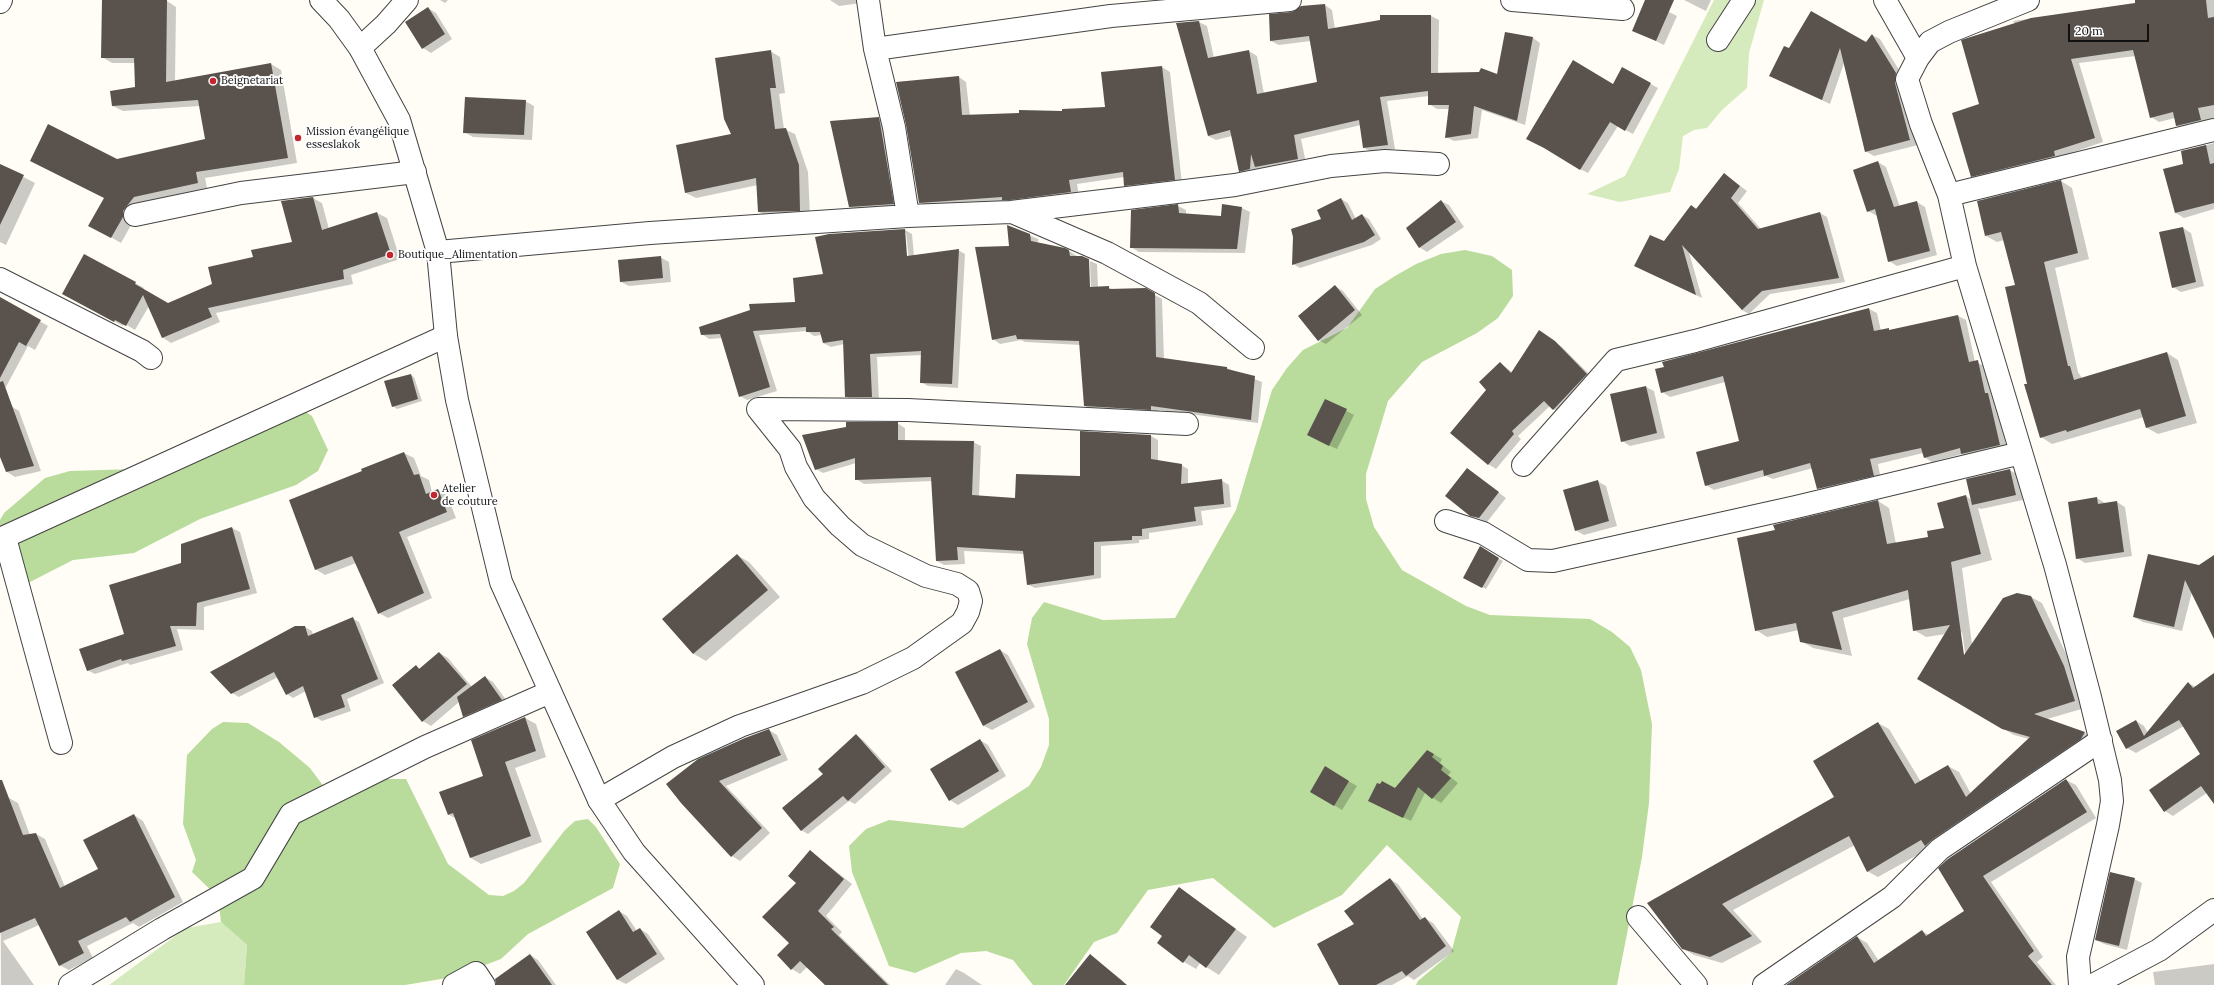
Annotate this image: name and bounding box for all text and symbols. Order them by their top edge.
scale bar [2070,16,2151,42]
text: 20 m [2075,23,2103,38]
place label: Beignetariat [221,74,283,88]
marker: Beignetariat [208,76,218,86]
place label: Mission évangélique esseslakok [306,125,409,151]
marker: Mission évangélique esseslakok [293,133,303,143]
place label: Boutique_Alimentation [398,248,518,262]
marker: Boutique_Alimentation [385,250,395,260]
place label: Atelier de couture [442,482,498,508]
marker: Atelier de couture [429,490,439,500]

